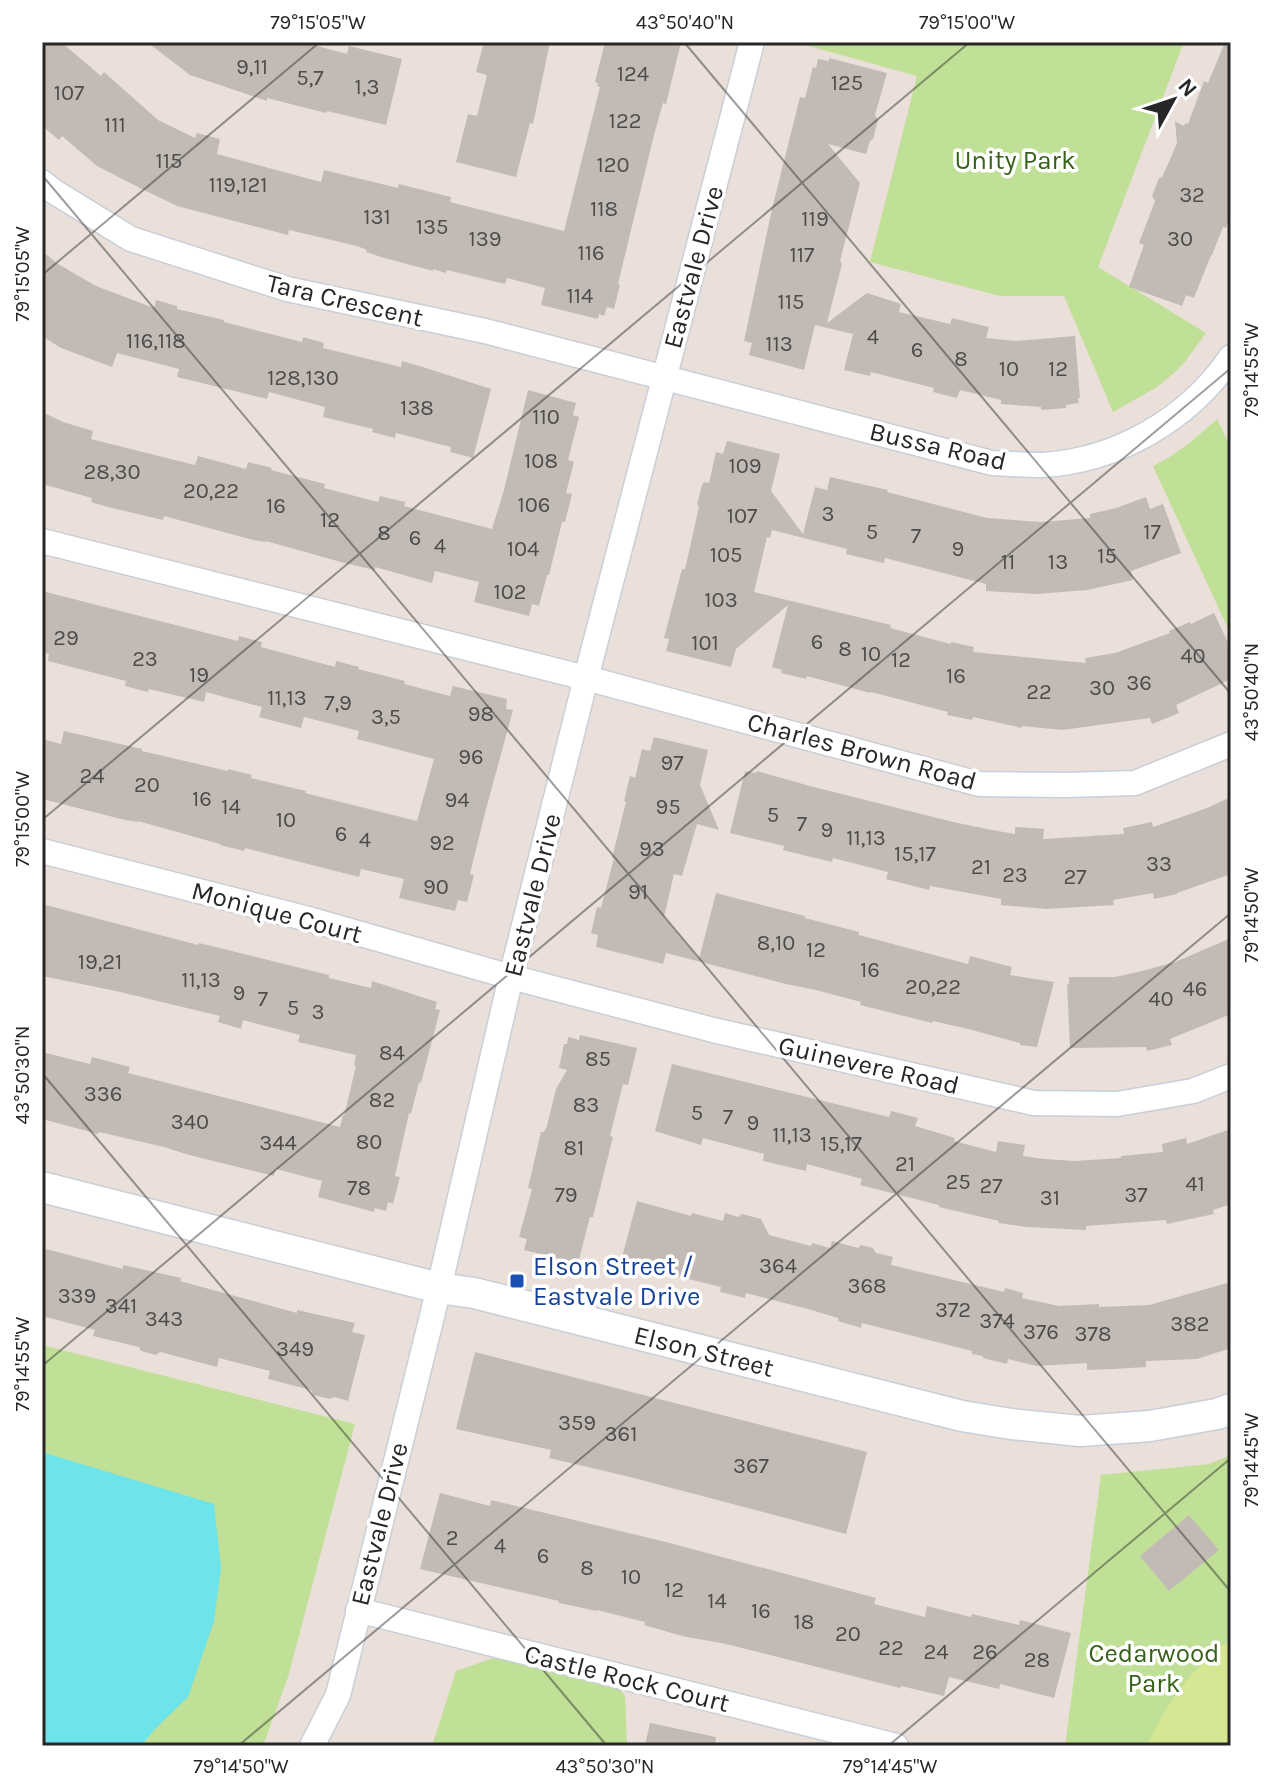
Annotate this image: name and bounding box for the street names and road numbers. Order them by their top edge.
street label: Eastvale Drive [657,182,730,352]
street label: Tara Crescent [264,267,426,334]
street label: Bussa Road [866,416,1009,477]
street label: Charles Brown Road [744,706,980,797]
street label: Eastvale Drive [497,810,568,980]
street label: Monique Court [188,875,366,950]
street label: Guinevere Road [776,1030,962,1101]
street label: Elson Street [631,1319,777,1384]
street label: Eastvale Drive [344,1439,415,1609]
street label: Castle Rock Court [521,1638,733,1719]

